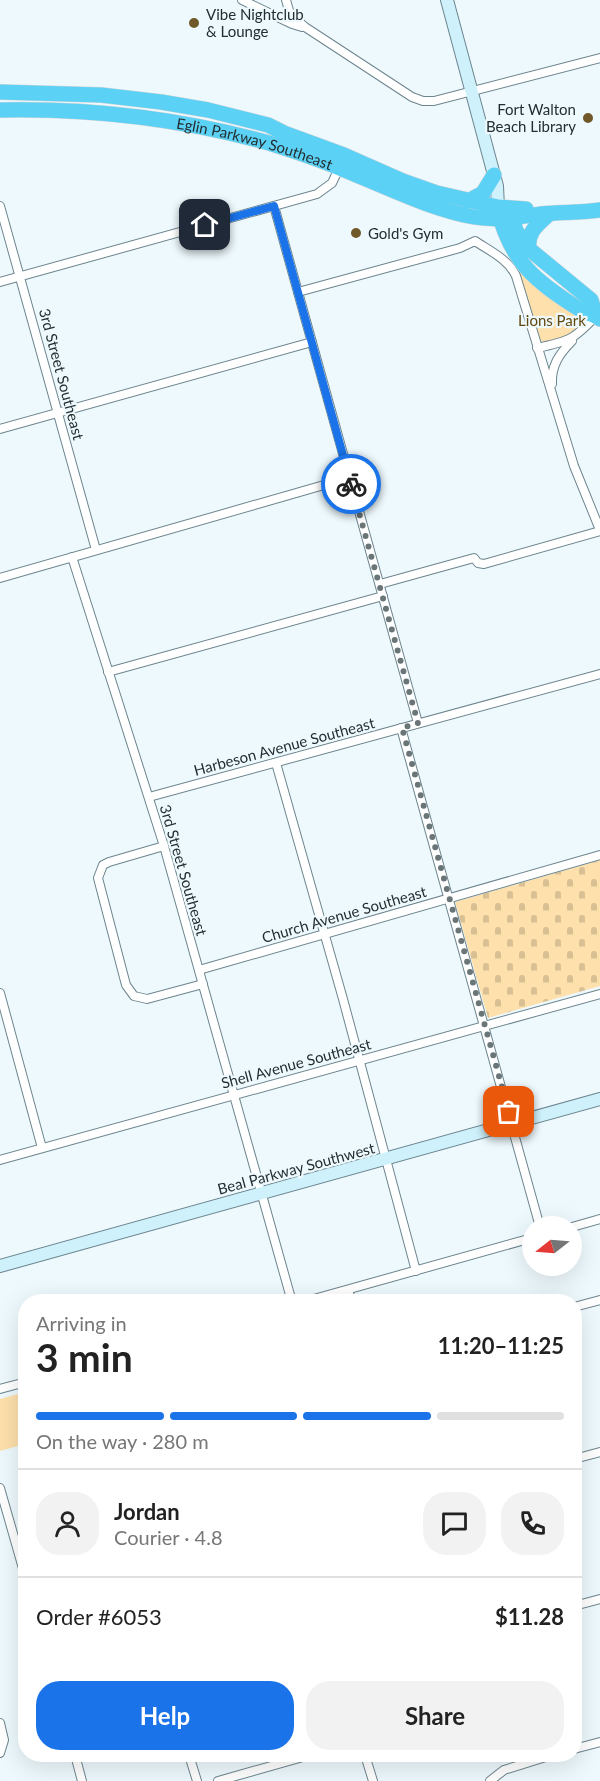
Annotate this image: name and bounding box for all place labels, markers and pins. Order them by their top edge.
place label: Vibe Nightclub & Lounge [206,5,304,40]
marker: Vibe Nightclub & Lounge [187,16,201,30]
place label: Fort Walton Beach Library [486,100,576,135]
marker: Fort Walton Beach Library [581,111,595,125]
pin [179,199,230,250]
place label: Gold's Gym [368,224,443,242]
marker: Gold's Gym [349,226,363,240]
pin [483,1086,534,1137]

